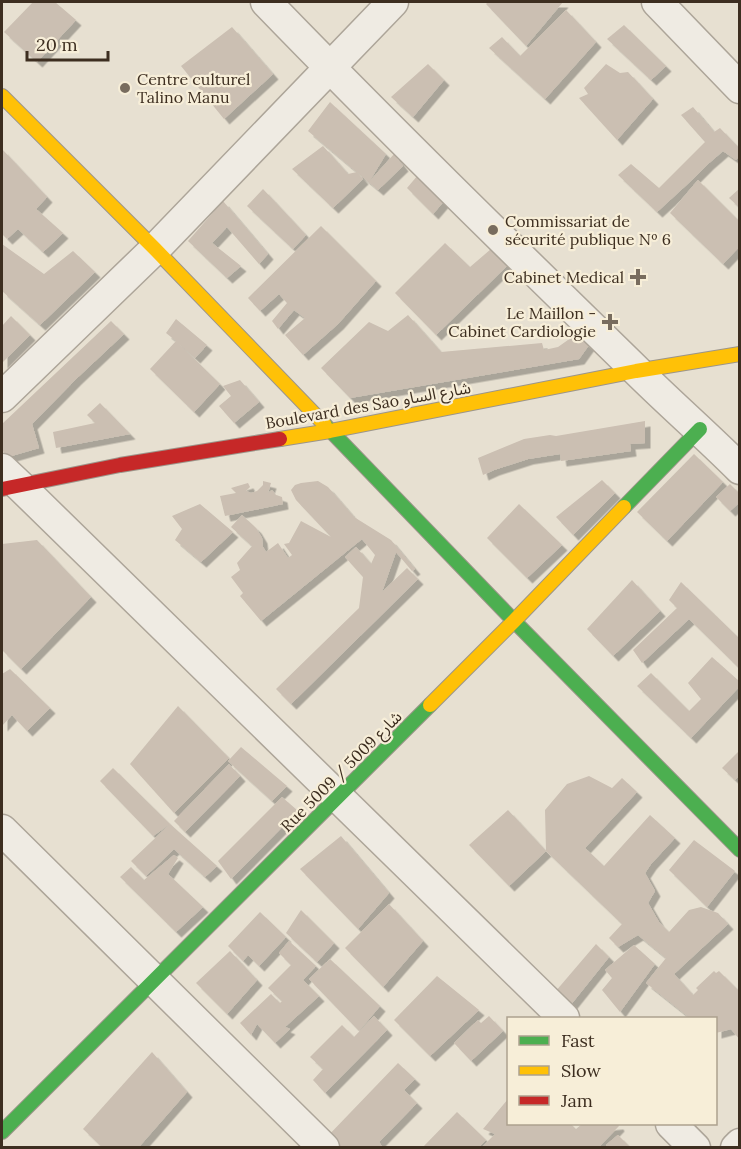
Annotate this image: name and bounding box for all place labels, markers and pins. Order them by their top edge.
place label: Centre culturel Talino Manu [137,69,250,107]
marker: Centre culturel Talino Manu [118,81,132,95]
place label: Commissariat de sécurité publique Nº 6 [505,211,671,249]
marker: Commissariat de sécurité publique Nº 6 [486,223,500,237]
place label: Cabinet Medical [504,267,624,287]
marker: Cabinet Medical [629,268,647,286]
place label: Le Maillon - Cabinet Cardiologie [448,303,596,341]
marker: Le Maillon - Cabinet Cardiologie [601,313,619,331]

